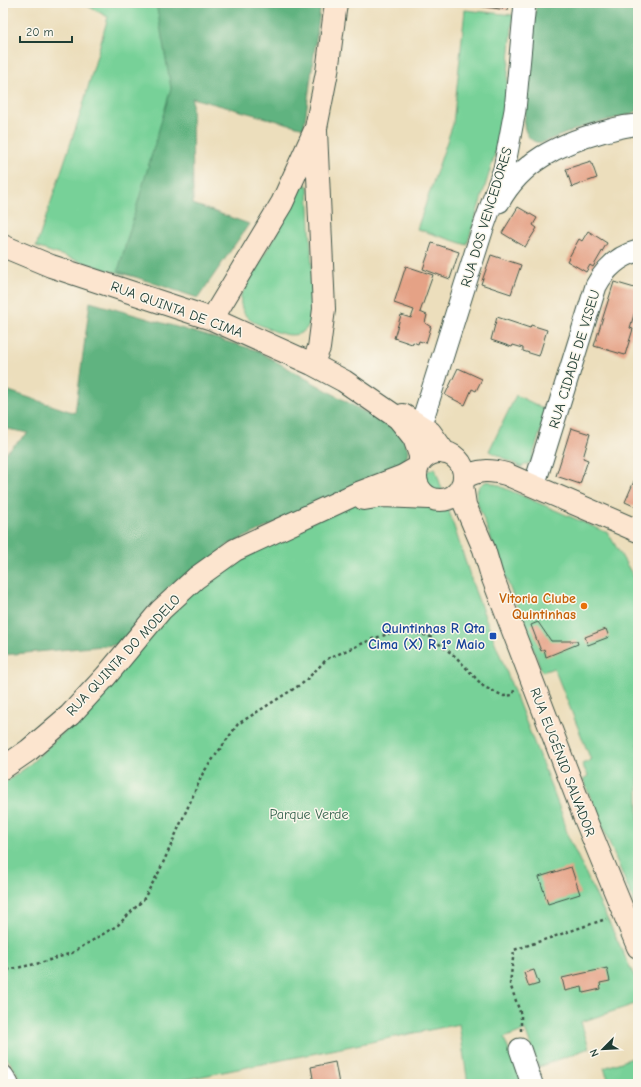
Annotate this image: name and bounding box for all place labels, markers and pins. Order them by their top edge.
place label: Vitoria Clube Quintinhas [499,590,576,623]
marker: Vitoria Clube Quintinhas [579,601,589,611]
place label: Quintinhas R Qta Cima (X) R 1º Maio [368,620,485,653]
marker: Quintinhas R Qta Cima (X) R 1º Maio [488,631,498,641]

